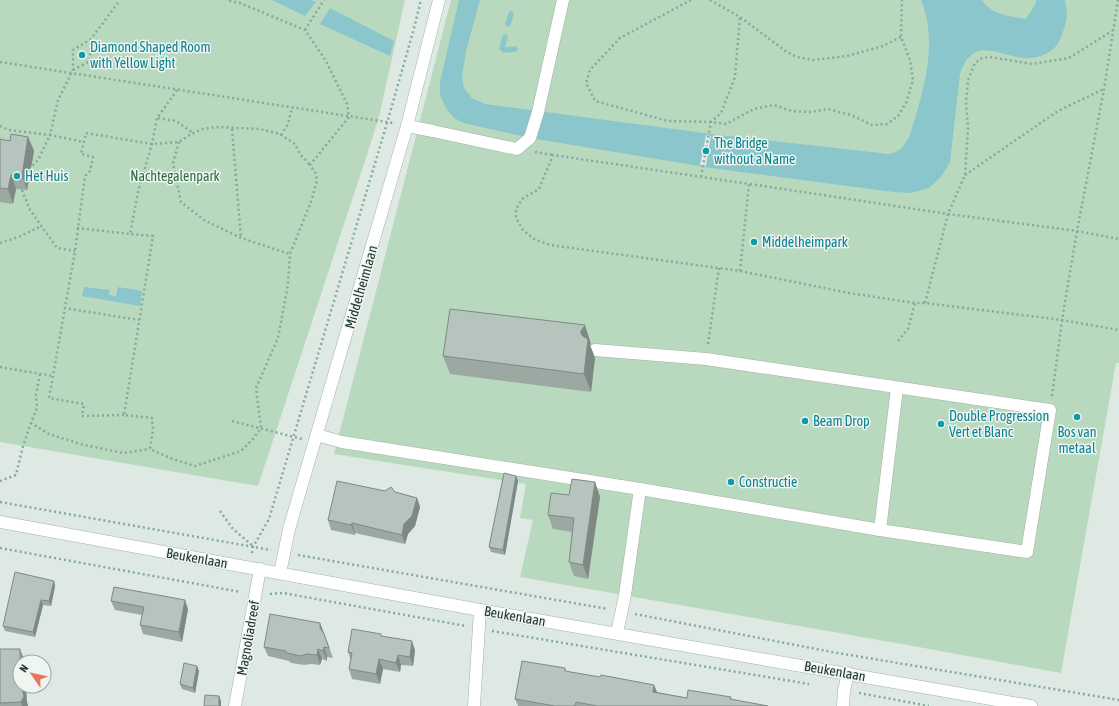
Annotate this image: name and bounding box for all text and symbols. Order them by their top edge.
place label: Diamond Shaped Room with Yellow Light [90,39,210,71]
marker: Diamond Shaped Room with Yellow Light [77,50,87,60]
place label: The Bridge without a Name [714,135,795,167]
marker: The Bridge without a Name [701,146,711,156]
place label: Het Huis [25,168,69,184]
park label: Nachtegalenpark [130,168,220,184]
marker: Het Huis [12,171,22,181]
place label: Middelheimpark [762,234,848,250]
marker: Middelheimpark [749,237,759,247]
street label: Middelheimlaan [341,244,381,330]
place label: Double Progression Vert et Blanc [949,408,1049,440]
marker: Bos van metaal [1072,412,1082,422]
place label: Beam Drop [813,413,870,429]
marker: Beam Drop [800,416,810,426]
marker: Double Progression Vert et Blanc [936,419,946,429]
place label: Bos van metaal [1057,424,1097,456]
place label: Constructie [739,474,797,490]
marker: Constructie [726,477,736,487]
street label: Beukenlaan [165,545,229,571]
street label: Magnoliadreef [234,599,262,677]
street label: Beukenlaan [483,603,547,629]
north arrow [12,654,52,694]
street label: Beukenlaan [803,658,867,684]
text: N [17,662,31,674]

